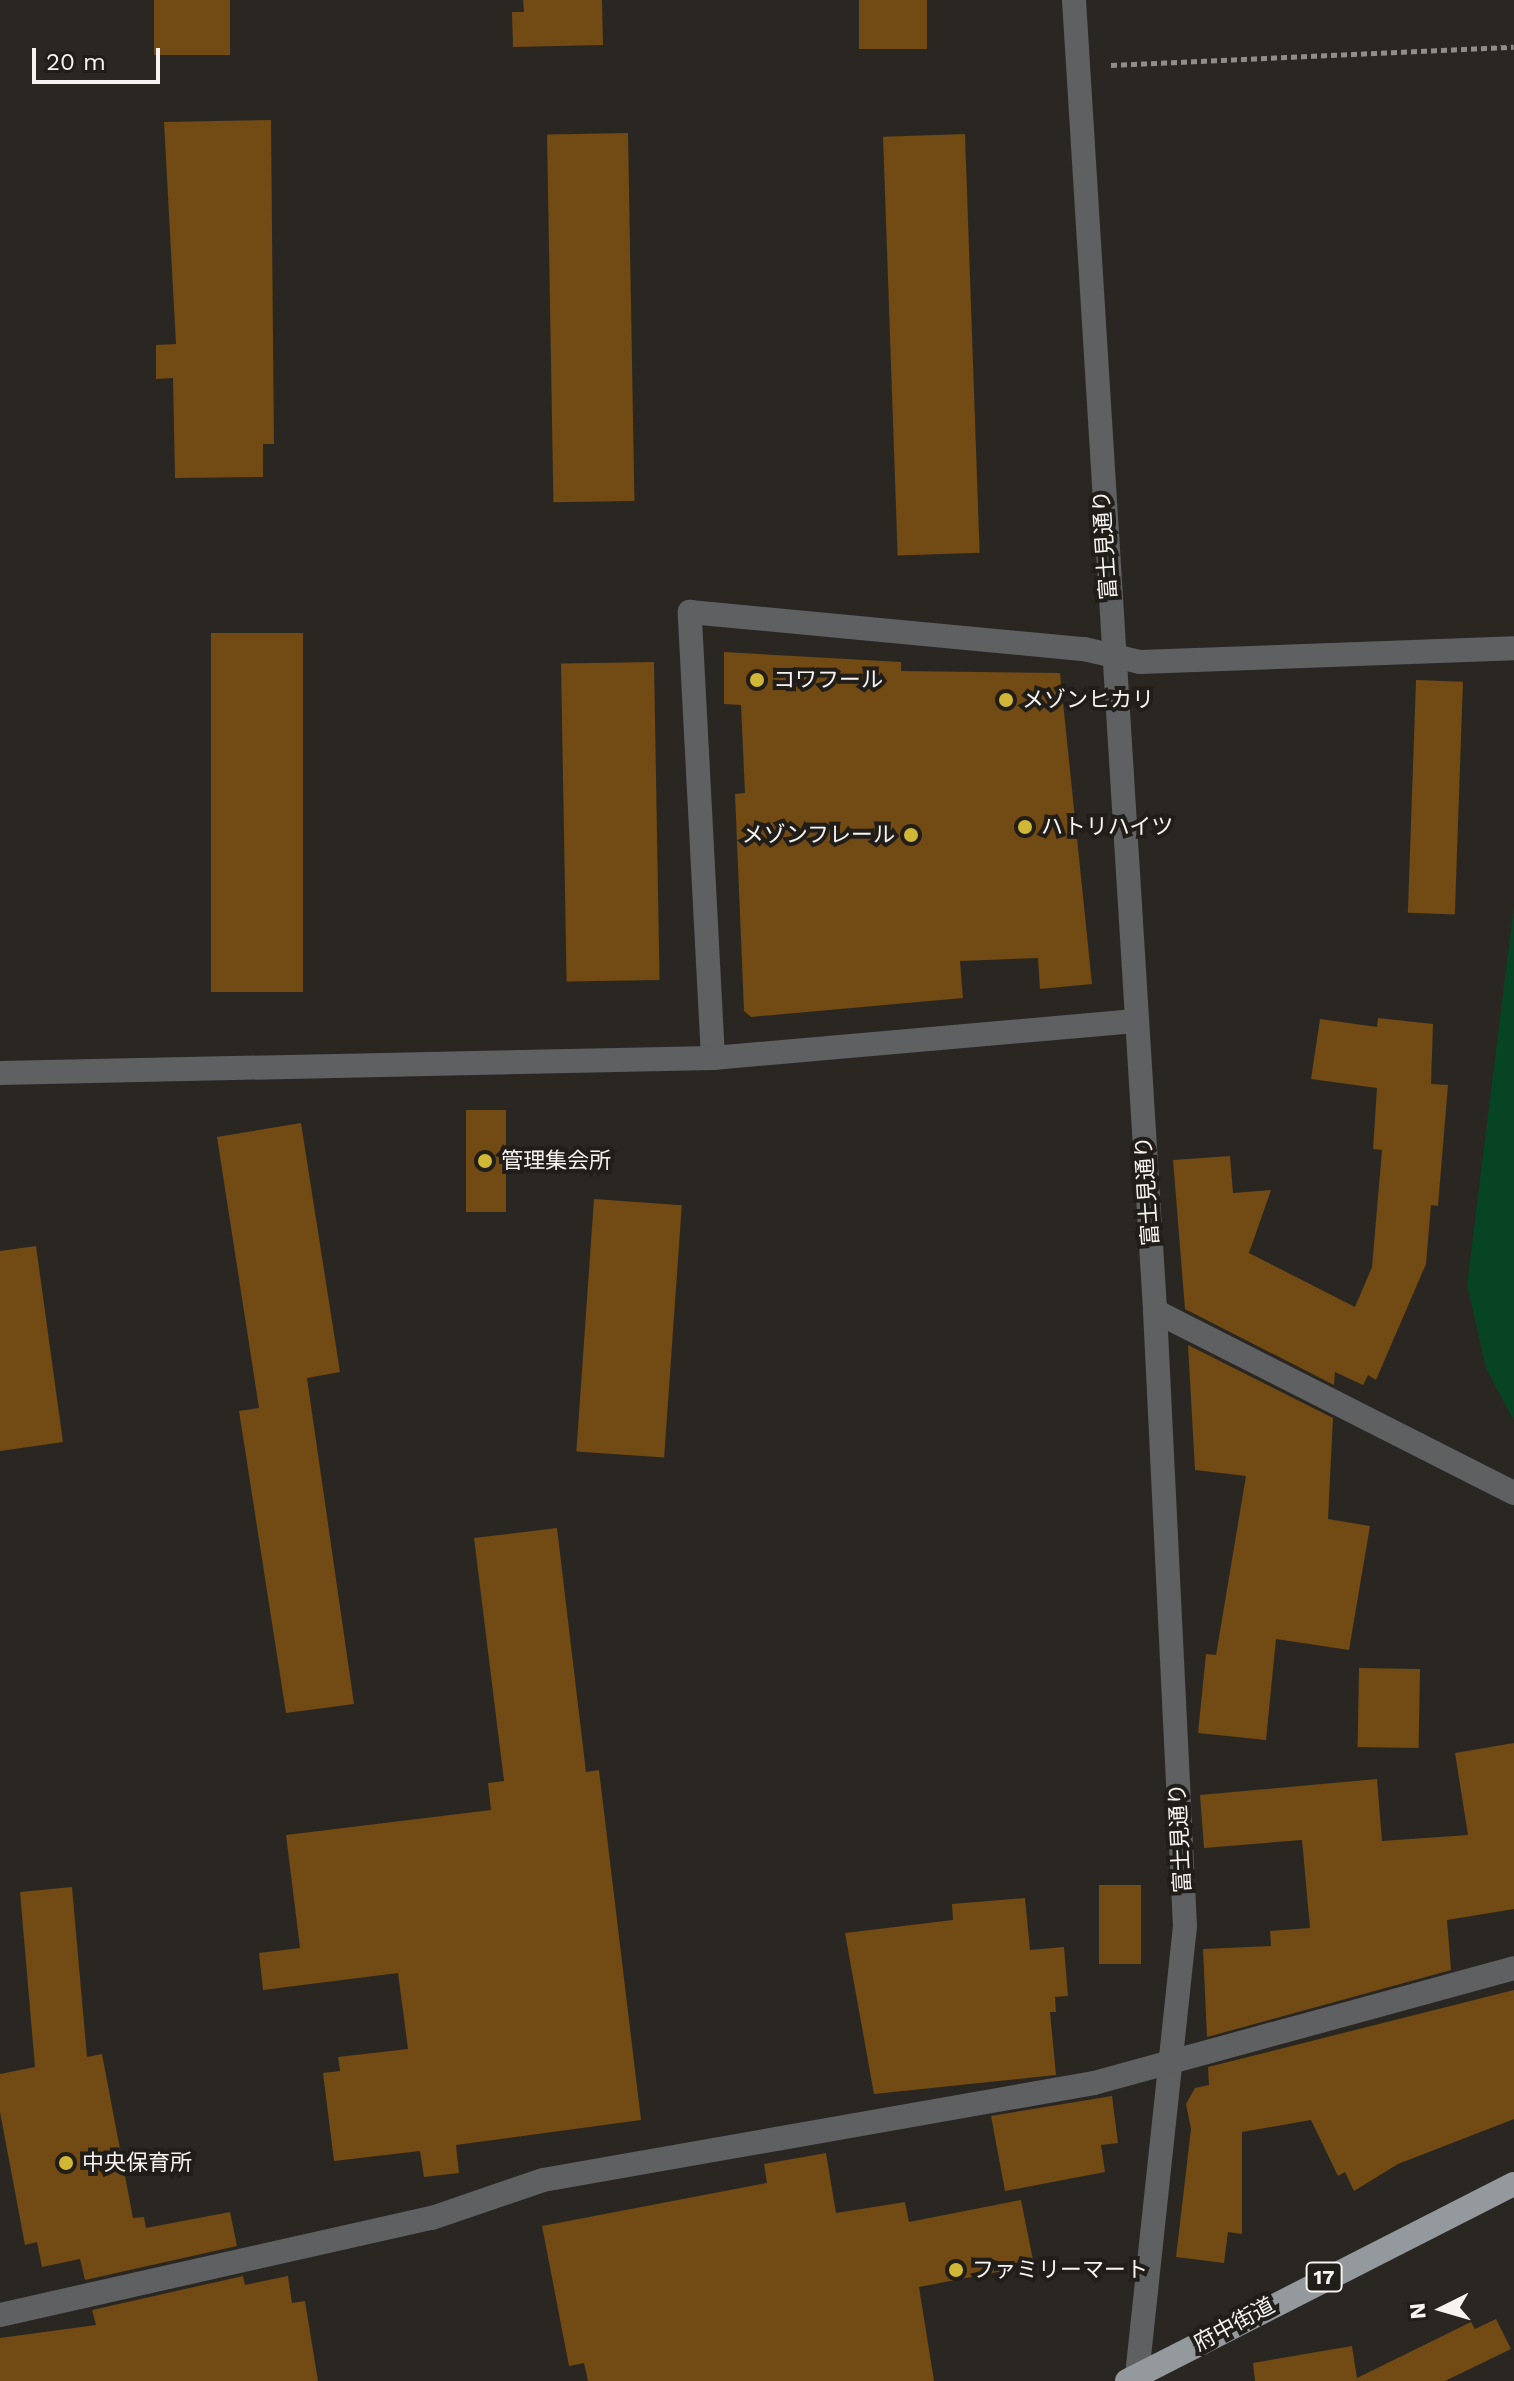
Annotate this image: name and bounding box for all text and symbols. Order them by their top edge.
scale bar [36,32,164,82]
text: 20 m [46,48,106,76]
street label: 富士見通り [1088,489,1122,601]
place label: コワフール [773,667,883,693]
marker: コワフール [748,671,766,689]
place label: メゾンヒカリ [1022,687,1154,713]
marker: メゾンヒカリ [997,691,1015,709]
place label: ハトリハイツ [1041,814,1173,840]
marker: ハトリハイツ [1016,818,1034,836]
place label: メゾンフレール [741,822,895,848]
marker: メゾンフレール [902,826,920,844]
street label: 富士見通り [1130,1135,1164,1247]
place label: 管理集会所 [501,1148,611,1174]
marker: 管理集会所 [476,1152,494,1170]
street label: 富士見通り [1164,1782,1196,1894]
place label: 中央保育所 [82,2150,192,2176]
marker: 中央保育所 [57,2154,75,2172]
place label: ファミリーマート [972,2257,1148,2283]
marker: ファミリーマート [947,2261,965,2279]
road number: 17 [1304,2261,1344,2293]
north arrow [1402,2269,1482,2349]
street label: 府中街道 [1189,2292,1279,2356]
text: N [1404,2302,1431,2320]

